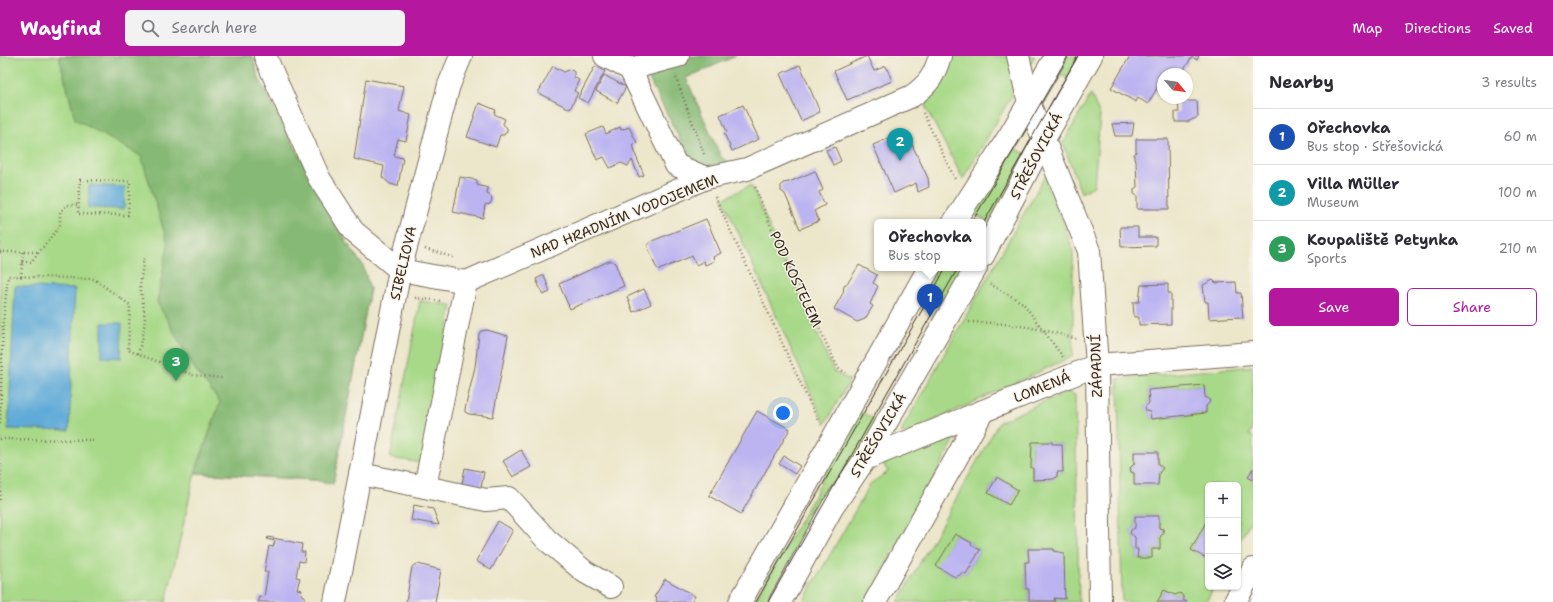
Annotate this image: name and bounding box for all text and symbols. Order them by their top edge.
search box [125,10,405,46]
text: Wayfind [20,16,101,41]
icon: search [139,17,161,39]
text: Search here [171,18,257,38]
text: Map [1353,19,1383,37]
text: Directions [1405,19,1471,37]
text: Saved [1493,19,1533,37]
north arrow [1157,68,1193,104]
text: Nearby [1269,71,1334,93]
text: 3 results [1481,74,1537,91]
street label: STŘEŠOVICKÁ [1006,110,1066,202]
text: Ořechovka [1307,118,1391,138]
pin: 2 [887,128,913,161]
text: 1 [1279,128,1285,145]
text: 60 m [1504,128,1537,145]
text: Bus stop · Střešovická [1307,138,1443,155]
street label: NAD HRADNÍM VODOJEMEM [528,170,721,262]
text: Villa Müller [1307,174,1399,194]
text: 2 [1277,184,1287,201]
text: 100 m [1498,184,1537,201]
text: Museum [1307,194,1359,211]
popup [874,219,986,271]
street label: SIBELIOVA [386,224,420,302]
text: Ořechovka [888,227,972,247]
street label: POD KOSTELEM [766,228,826,330]
text: Koupaliště Petynka [1307,230,1458,250]
text: 3 [1277,240,1287,257]
text: 210 m [1499,240,1537,257]
text: Bus stop [888,247,941,264]
text: Sports [1307,250,1347,267]
pin: 1 [917,284,943,317]
button: Save [1269,288,1399,326]
button: Share [1407,288,1537,326]
street label: ZÁPADNÍ [1086,334,1106,398]
pin: 3 [163,348,189,381]
street label: LOMENÁ [1011,367,1073,407]
street label: STŘEŠOVICKÁ [846,389,910,481]
your location [773,403,793,423]
map controls [1205,482,1241,590]
button: + [1205,482,1241,518]
button: − [1205,518,1241,554]
button: layers [1205,554,1241,590]

